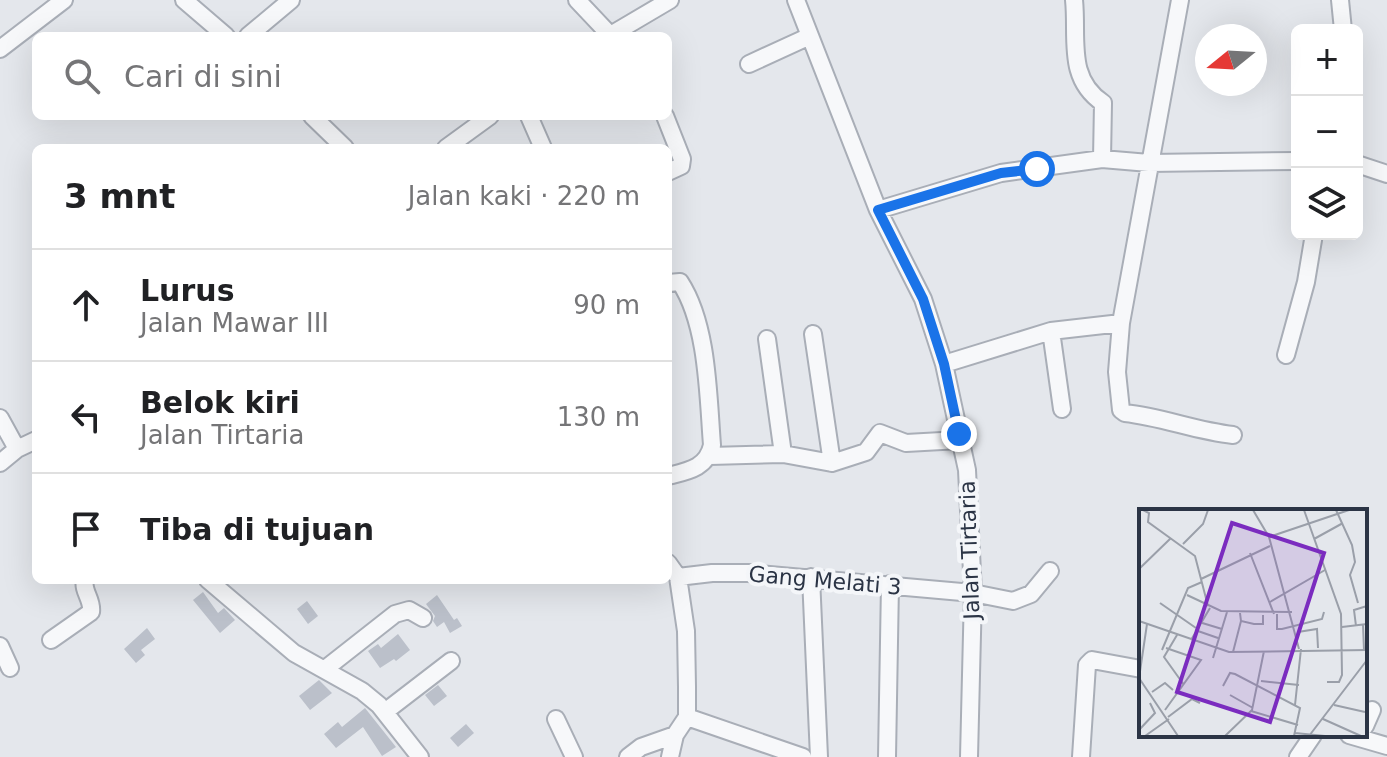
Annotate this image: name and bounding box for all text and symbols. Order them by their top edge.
north arrow [1195,24,1267,96]
map controls [1291,24,1363,240]
button: + [1291,24,1363,96]
search box [32,32,672,120]
icon: search [60,54,104,98]
text: Cari di sini [124,59,282,94]
button: − [1291,96,1363,168]
route start [1019,151,1055,187]
button: layers [1291,168,1363,240]
text: 3 mnt [64,176,175,216]
text: Jalan kaki · 220 m [408,181,640,211]
text: Lurus [140,273,234,308]
icon: ahead [64,283,108,327]
text: 90 m [573,290,640,320]
text: Jalan Mawar III [140,308,329,338]
text: Belok kiri [140,385,300,420]
icon: left [64,395,108,439]
text: 130 m [557,402,640,432]
route end [941,416,977,452]
text: Jalan Tirtaria [140,420,304,450]
street label: Jalan Tirtaria [955,480,984,622]
icon: arrive [64,507,108,551]
inset map [1139,509,1367,737]
text: Tiba di tujuan [140,512,374,547]
street label: Gang Melati 3 [748,561,902,600]

